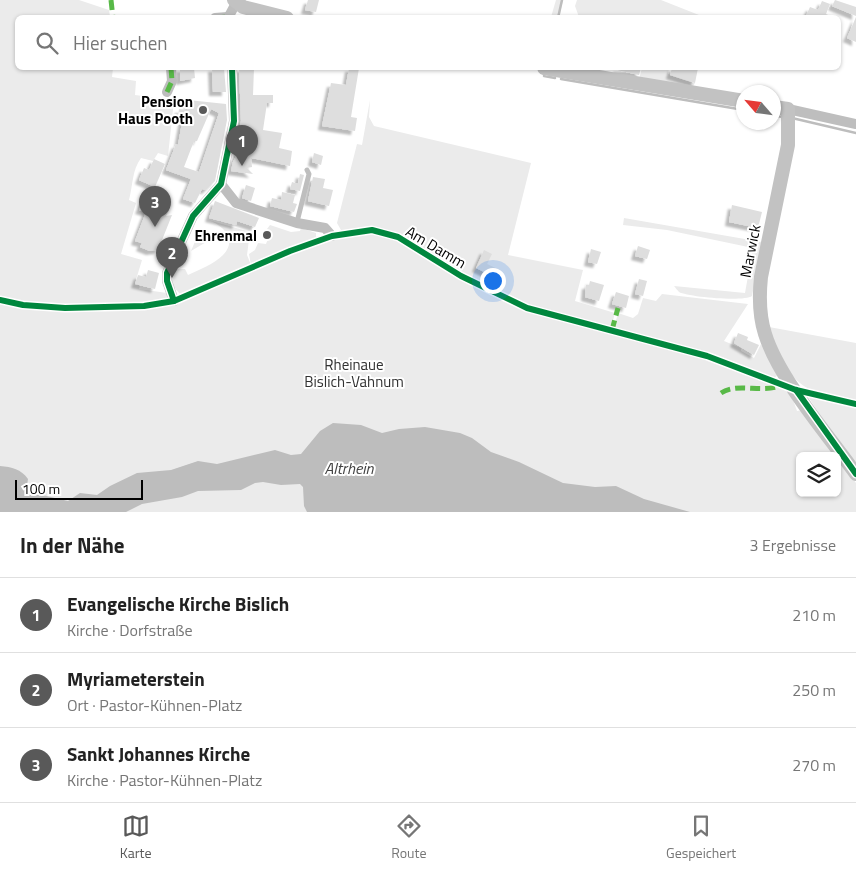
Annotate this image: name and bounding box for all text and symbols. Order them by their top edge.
search box [15,15,841,70]
text: Hier suchen [73,28,168,57]
icon: search [33,29,61,57]
north arrow [736,85,781,130]
place label: Pension Haus Pooth [118,90,193,130]
marker: Pension Haus Pooth [197,104,209,116]
pin: 1 [226,125,258,166]
pin: 3 [139,186,171,227]
street label: Am Damm [401,220,471,274]
street label: Marwick [734,222,766,280]
place label: Ehrenmal [195,224,257,247]
marker: Ehrenmal [261,229,273,241]
pin: 2 [156,237,188,278]
your location [480,268,506,294]
park label: Rheinaue Bislich-Vahnum [304,353,404,393]
map controls [796,452,841,497]
button: layers [796,452,841,497]
water label: Altrhein [324,456,375,480]
scale bar [15,477,142,500]
text: 100 m [22,478,60,499]
text: In der Nähe [20,529,125,561]
text: 3 Ergebnisse [749,533,836,557]
text: Evangelische Kirche Bislich [67,589,289,618]
text: 1 [32,603,40,627]
text: 210 m [792,603,836,627]
text: Kirche · Dorfstraße [67,618,193,642]
text: Myriameterstein [67,664,205,693]
text: 2 [32,678,40,702]
text: 250 m [792,678,836,702]
text: Ort · Pastor-Kühnen-Platz [67,693,242,717]
text: Sankt Johannes Kirche [67,739,250,768]
text: 3 [32,753,40,777]
text: 270 m [792,753,836,777]
text: Kirche · Pastor-Kühnen-Platz [67,768,262,792]
tab: Karte [120,812,152,863]
tab: Route [391,812,426,863]
tab: Gespeichert [666,812,736,863]

